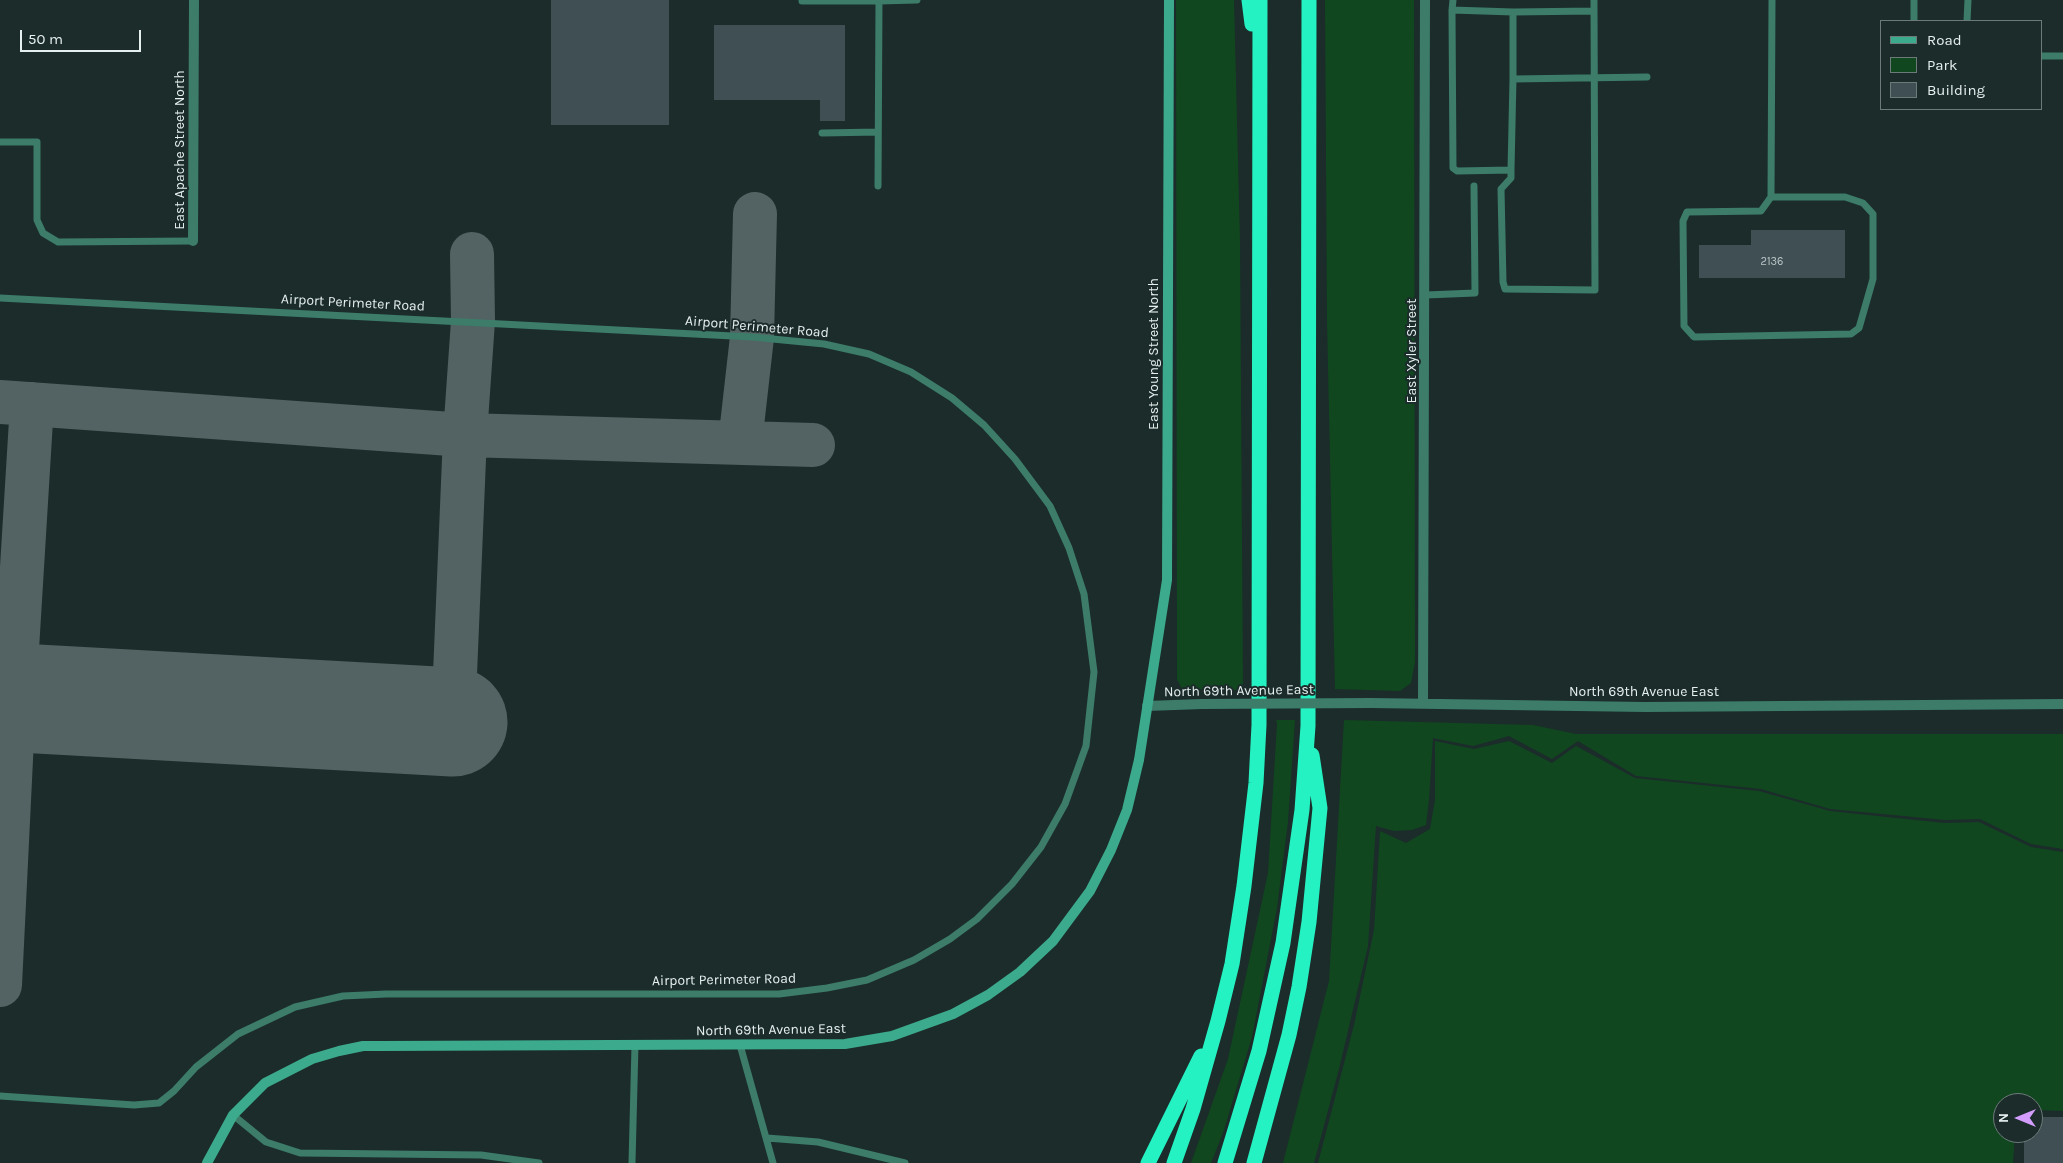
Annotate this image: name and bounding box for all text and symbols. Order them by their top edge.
scale bar [22,20,144,52]
legend [1880,20,2043,110]
text: 50 m [28,30,63,48]
text: Road [1927,31,1962,49]
text: Park [1927,56,1957,74]
street label: East Apache Street North [172,70,188,230]
text: Building [1927,81,1985,99]
house number: 2136 [1761,255,1783,269]
street label: East Young Street North [1146,278,1162,430]
street label: Airport Perimeter Road [281,291,425,315]
street label: East Xyler Street [1404,299,1420,403]
street label: Airport Perimeter Road [684,312,830,342]
street label: North 69th Avenue East [1164,681,1314,701]
street label: North 69th Avenue East [1569,684,1719,700]
street label: Airport Perimeter Road [652,970,796,990]
street label: North 69th Avenue East [696,1020,846,1040]
north arrow [1993,1093,2043,1143]
text: N [1995,1113,2012,1123]

